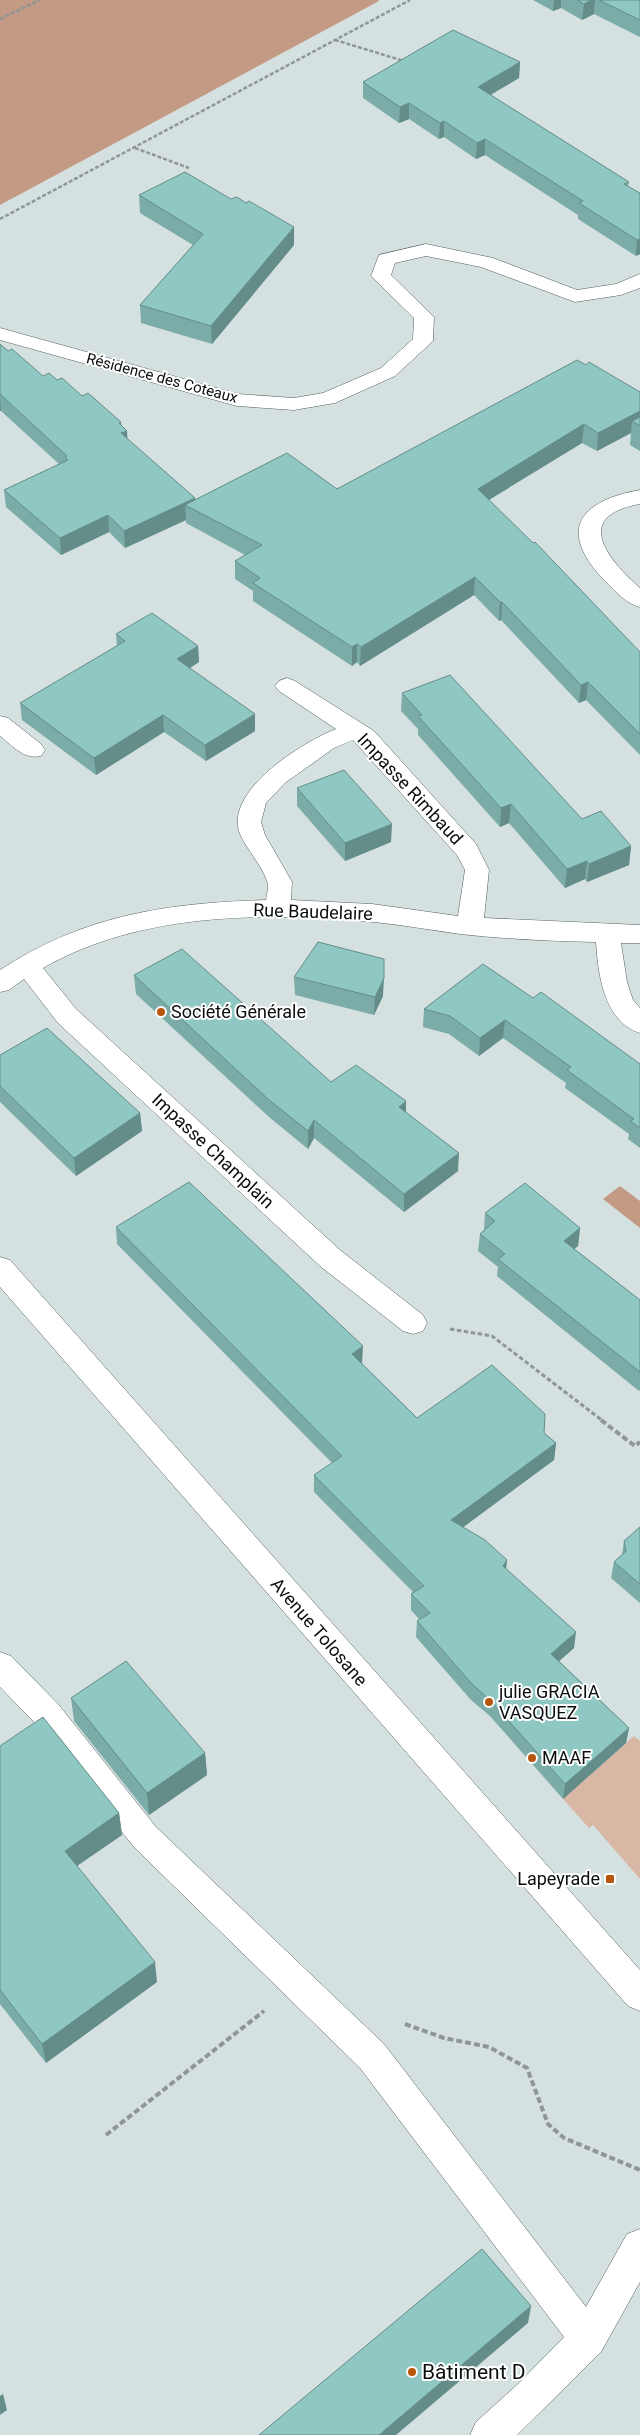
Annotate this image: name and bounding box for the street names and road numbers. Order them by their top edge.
street label: Résidence des Coteaux [84,349,240,407]
street label: Impasse Rimbaud [353,729,467,849]
street label: Rue Baudelaire [253,899,373,924]
street label: Impasse Champlain [148,1089,279,1213]
street label: Avenue Tolosane [267,1573,372,1690]

